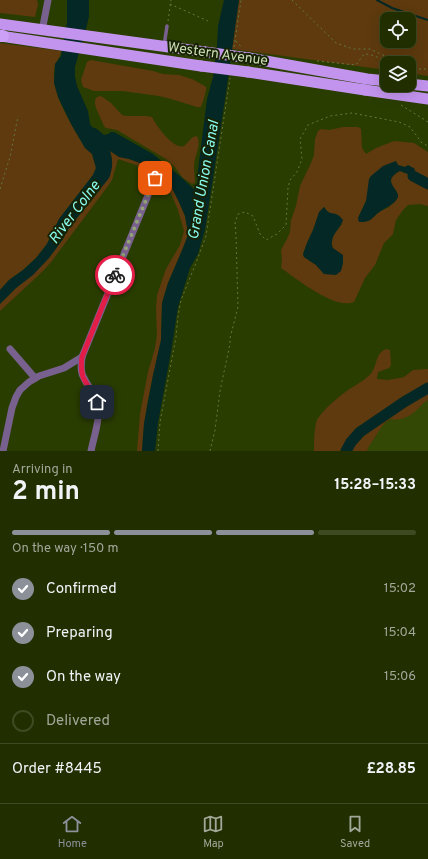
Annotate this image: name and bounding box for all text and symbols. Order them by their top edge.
map controls [380,12,416,92]
button: locate [380,12,416,48]
street label: Western Avenue [167,39,269,70]
button: layers [380,56,416,92]
water label: Grand Union Canal [185,118,225,241]
pin [138,161,172,195]
icon: bag [144,167,166,189]
water label: River Colne [45,177,105,248]
courier [95,255,135,295]
icon: bike [104,264,126,286]
pin [80,385,114,419]
icon: home [86,391,108,413]
text: Arriving in [12,462,73,478]
text: 2 min [12,476,80,509]
text: 15:28–15:33 [334,476,416,495]
text: On the way · 150 m [12,541,118,557]
icon: check [12,578,34,600]
text: Confirmed [46,580,117,599]
text: 15:02 [384,581,416,597]
icon: check [12,622,34,644]
text: Preparing [46,624,113,643]
text: 15:04 [384,625,416,641]
icon: check [12,666,34,688]
text: On the way [46,668,121,687]
text: 15:06 [384,669,416,685]
text: Delivered [46,712,110,731]
text: Order #8445 [12,760,102,779]
text: £28.85 [366,760,416,779]
tab: Home [58,813,87,851]
tab: Map [202,813,224,851]
tab: Saved [340,813,370,851]

